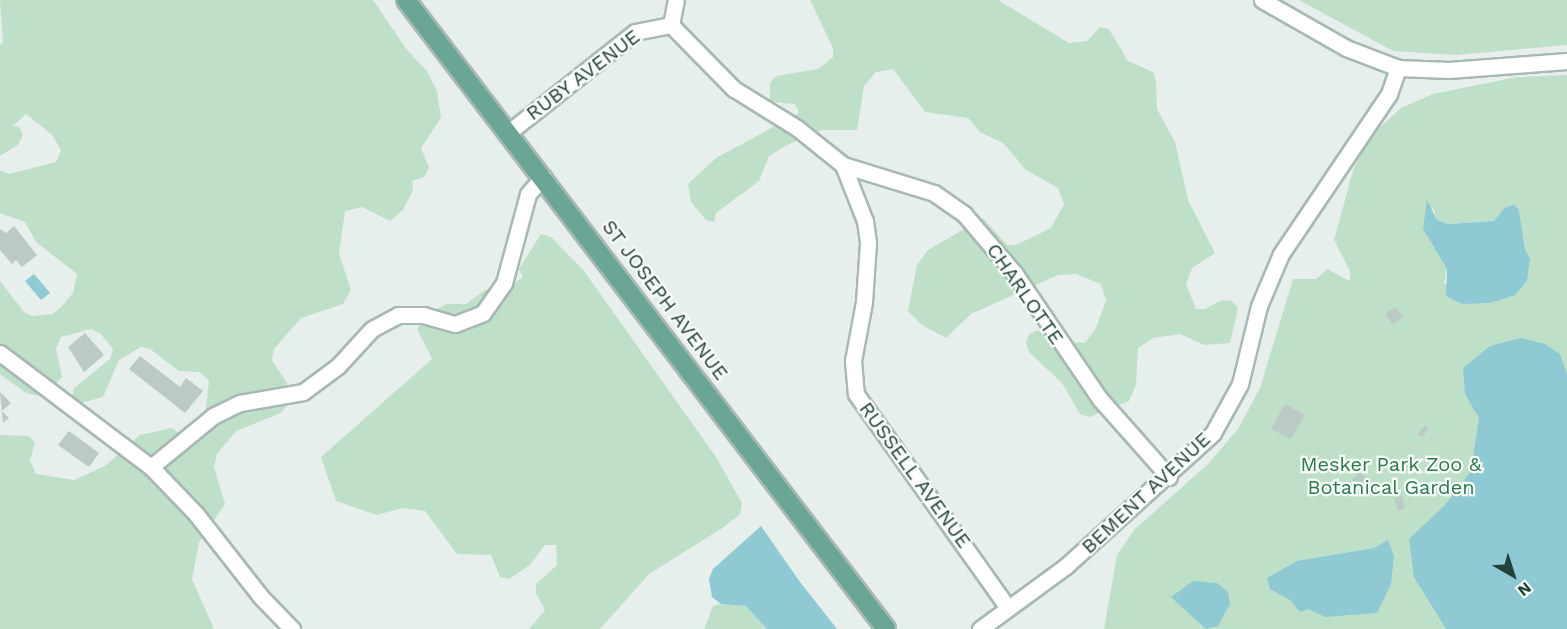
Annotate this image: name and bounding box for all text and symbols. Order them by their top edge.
street label: RUBY AVENUE [521,24,645,126]
street label: ST JOSEPH AVENUE [596,215,734,385]
street label: CHARLOTTE [981,239,1069,349]
street label: RUSSELL AVENUE [854,397,976,553]
street label: BEMENT AVENUE [1076,427,1216,559]
park label: Mesker Park Zoo & Botanical Garden [1300,452,1482,499]
north arrow [1483,545,1543,605]
text: N [1514,578,1535,600]

